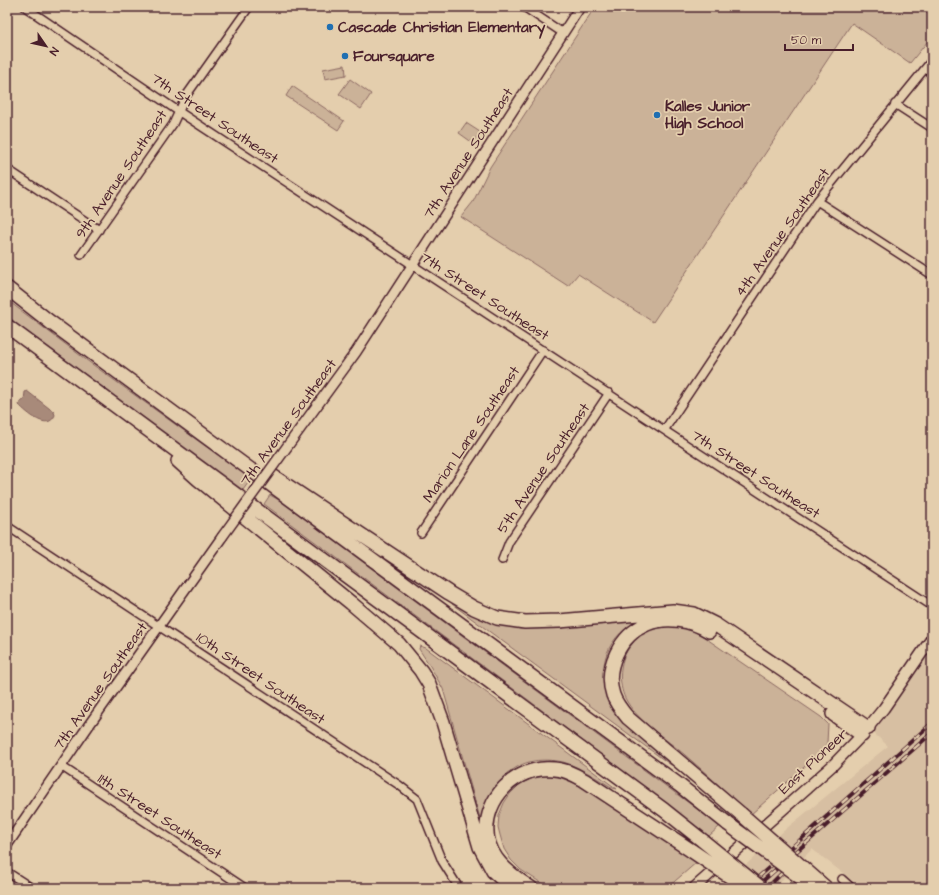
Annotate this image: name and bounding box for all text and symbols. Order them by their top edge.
place label: Cascade Christian Elementary [338,17,546,39]
marker: Cascade Christian Elementary [325,22,335,32]
north arrow [26,26,66,66]
scale bar [785,26,853,52]
text: 50 m [791,32,822,49]
text: N [46,44,62,58]
place label: Foursquare [353,46,435,67]
marker: Foursquare [340,51,350,61]
street label: 7th Street Southeast [147,68,283,169]
street label: 7th Avenue Southeast [418,84,519,223]
place label: Kalles Junior High School [665,96,751,136]
street label: 9th Avenue Southeast [70,106,172,243]
marker: Kalles Junior High School [652,110,662,120]
street label: 4th Avenue Southeast [730,164,835,301]
street label: 7th Street Southeast [416,247,553,346]
street label: 7th Avenue Southeast [235,355,342,490]
street label: Marion Lane Southeast [418,362,525,507]
street label: 5th Avenue Southeast [492,399,595,538]
street label: 7th Street Southeast [687,425,824,524]
street label: 7th Avenue Southeast [48,618,153,755]
street label: 10th Street Southeast [192,627,329,730]
street label: East Pioneer [774,724,853,799]
street label: 11th Street Southeast [94,768,226,864]

